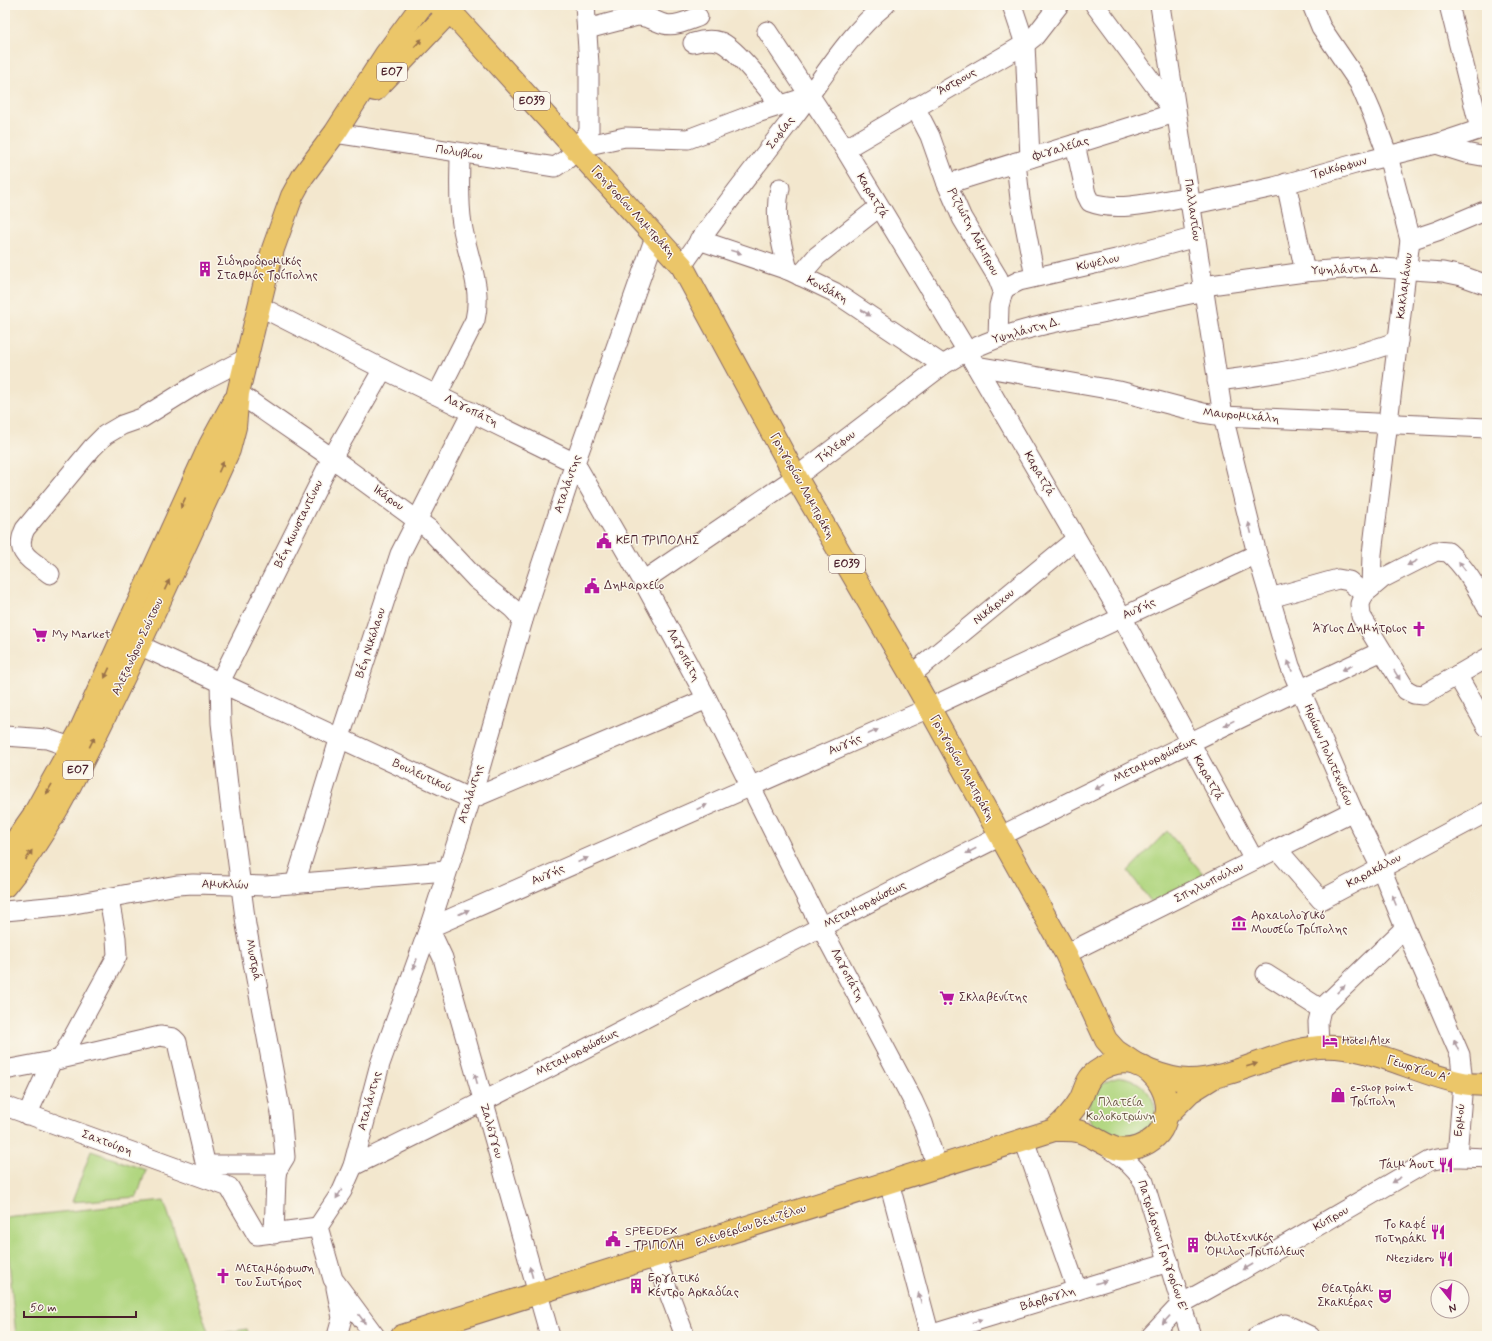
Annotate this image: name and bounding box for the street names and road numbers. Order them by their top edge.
road number: ΕΟ7 [377,63,407,81]
street label: Άστρους [935,65,979,99]
road number: ΕΟ39 [514,92,550,110]
street label: Σοφίας [763,113,799,153]
street label: Φιγαλείας [1030,133,1091,165]
street label: Πολυβίου [434,141,484,165]
street label: Τρικόρφων [1309,153,1369,183]
street label: Γρηγορίου Λαμπράκη [587,162,679,262]
street label: Καρατζά [852,170,892,222]
street label: Παλλαντίου [1180,178,1204,243]
street label: Ριζιώτη Λάμπρου [943,185,1003,279]
street label: Κύψελου [1075,250,1122,276]
street label: Κακλαμάνου [1393,252,1417,320]
street label: Υψηλάντη Δ. [1311,261,1381,279]
street label: Κονδάκη [803,272,851,308]
street label: Υψηλάντη Δ. [990,314,1062,348]
street label: Λαγοπάτη [441,391,501,431]
street label: Μαυρομιχάλη [1202,405,1280,427]
street label: Τήλεφου [813,426,860,467]
street label: Γρηγορίου Λαμπράκη [766,430,838,542]
street label: Καρατζά [1020,448,1059,500]
street label: Αταλάντης [551,453,585,515]
street label: Βέη Κωνσταντίνου [270,477,327,570]
street label: Ικάρου [369,481,407,515]
road number: ΕΟ39 [829,555,865,573]
street label: Νικάρχου [970,585,1019,629]
street label: Αυγής [1120,594,1158,624]
street label: Αλεξανδρου Σούτσου [108,595,168,698]
street label: Βέη Νικόλαου [351,605,390,680]
street label: Λαγοπάτη [662,625,704,685]
street label: Ηρώων Πολυτεχνείου [1299,702,1357,809]
street label: Γρηγορίου Λαμπράκη [926,712,998,824]
street label: Αυγής [826,731,864,759]
street label: Μεταμορφώσεως [1111,733,1199,787]
street label: Καρατζά [1189,752,1227,804]
street label: Βουλευτικού [390,755,454,797]
road number: ΕΟ7 [63,761,93,779]
street label: Αταλάντης [454,763,488,825]
street label: Καρακάλου [1344,850,1405,892]
street label: Σπηλιοπούλου [1172,858,1247,907]
street label: Αυγής [529,861,567,889]
street label: Αμυκλών [201,876,249,894]
street label: Μεταμορφώσεως [821,877,909,933]
street label: Μυστρά [241,938,265,983]
street label: Λαγοπάτη [826,945,868,1005]
street label: Μεταμορφώσεως [533,1025,621,1081]
street label: Γεωργίου Α΄ [1385,1052,1455,1088]
street label: Αταλάντης [354,1070,386,1132]
street label: Ζαλόγγου [476,1102,507,1161]
street label: Ερμού [1451,1103,1469,1137]
street label: Σαχτούρη [79,1126,135,1160]
street label: Πατριάρχου Γρηγορίου Ε' [1133,1178,1191,1314]
street label: Ελευθερίου Βενιζέλου [693,1199,809,1251]
street label: Κύπρου [1310,1202,1352,1236]
street label: Βάρβογλη [1018,1283,1078,1315]

